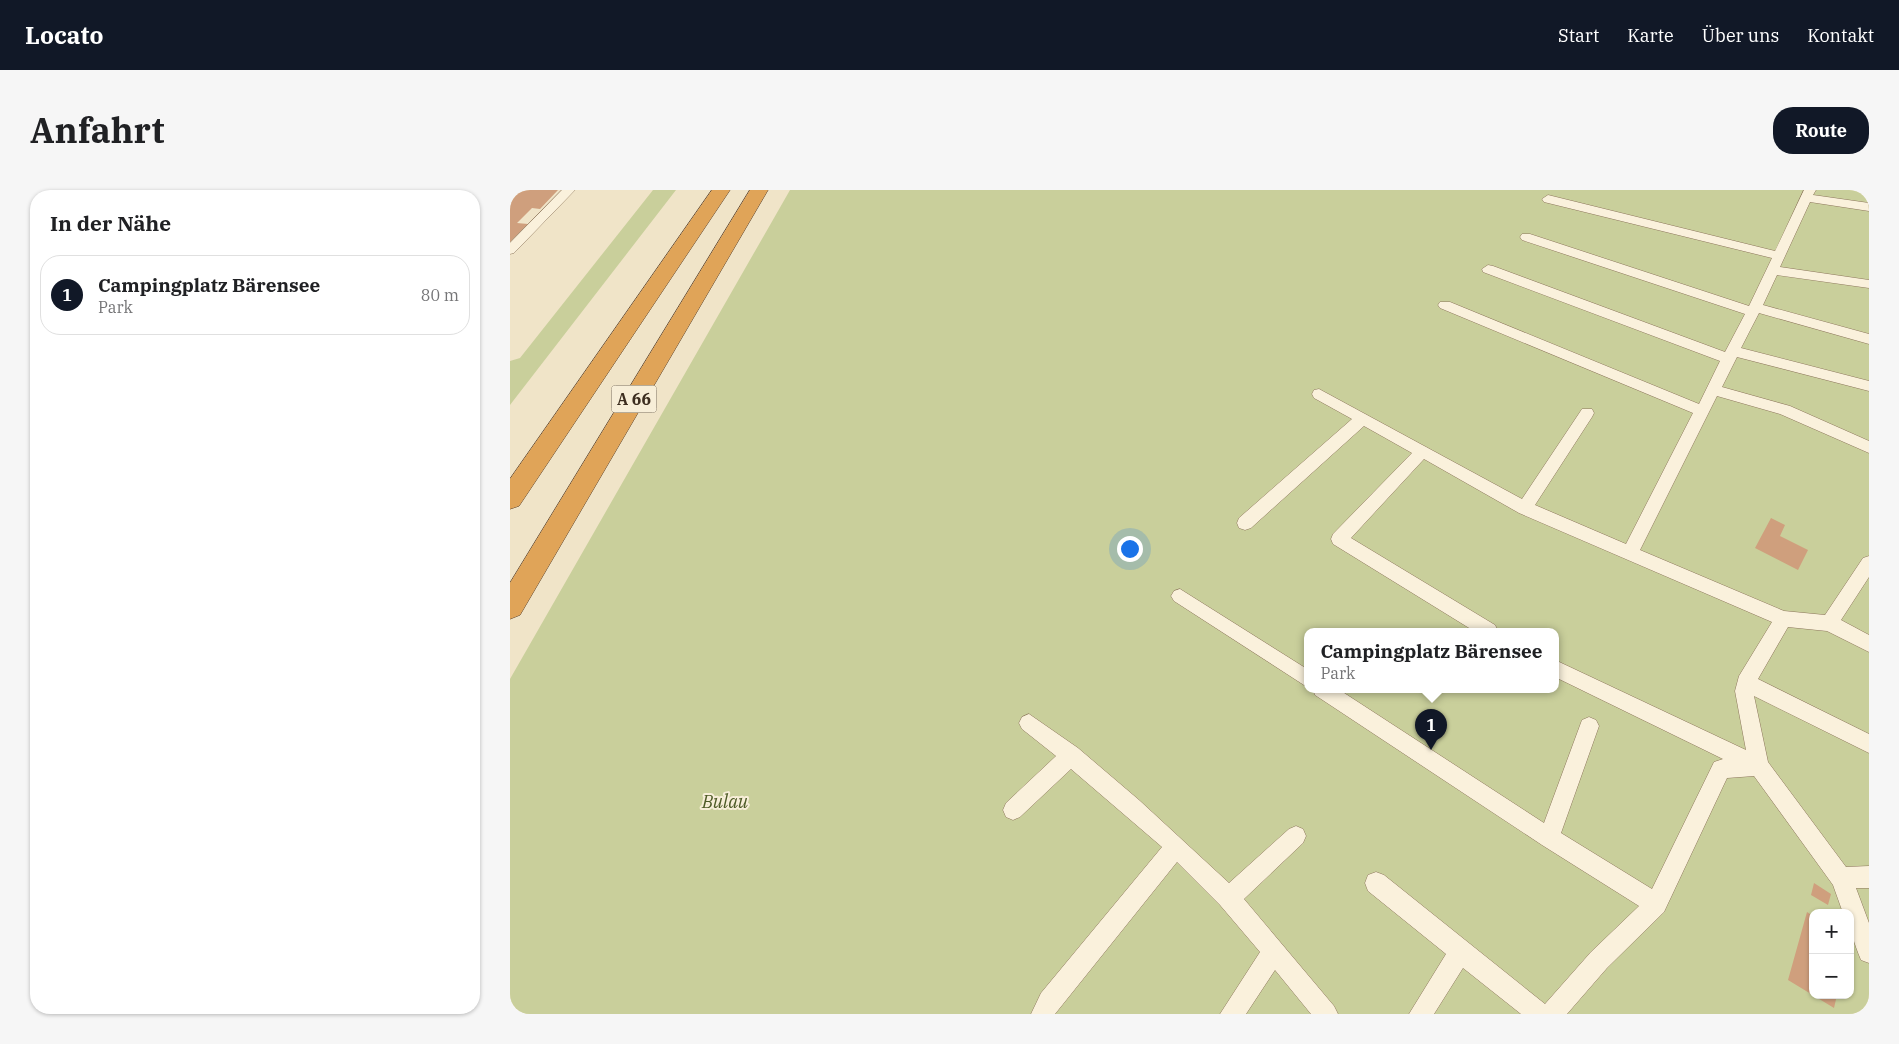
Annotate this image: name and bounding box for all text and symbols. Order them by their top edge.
text: Locato [25,19,103,51]
text: Start [1558,24,1599,47]
text: Karte [1627,24,1674,47]
text: Über uns [1702,24,1779,47]
text: Kontakt [1807,24,1874,47]
text: Anfahrt [30,107,164,153]
button: Route [1773,107,1869,154]
text: In der Nähe [50,209,171,237]
text: Campingplatz Bärensee [98,273,320,297]
text: 1 [62,285,72,305]
text: 80 m [421,285,459,305]
text: Park [98,297,133,317]
road number: A 66 [612,385,656,412]
your location [1117,536,1143,562]
popup [1304,628,1559,693]
text: Campingplatz Bärensee [1320,639,1543,663]
text: Park [1320,663,1355,683]
pin: 1 [1415,709,1447,750]
park label: Bulau [701,790,749,813]
map controls [1809,909,1854,999]
button: + [1809,909,1854,954]
button: − [1809,954,1854,999]

